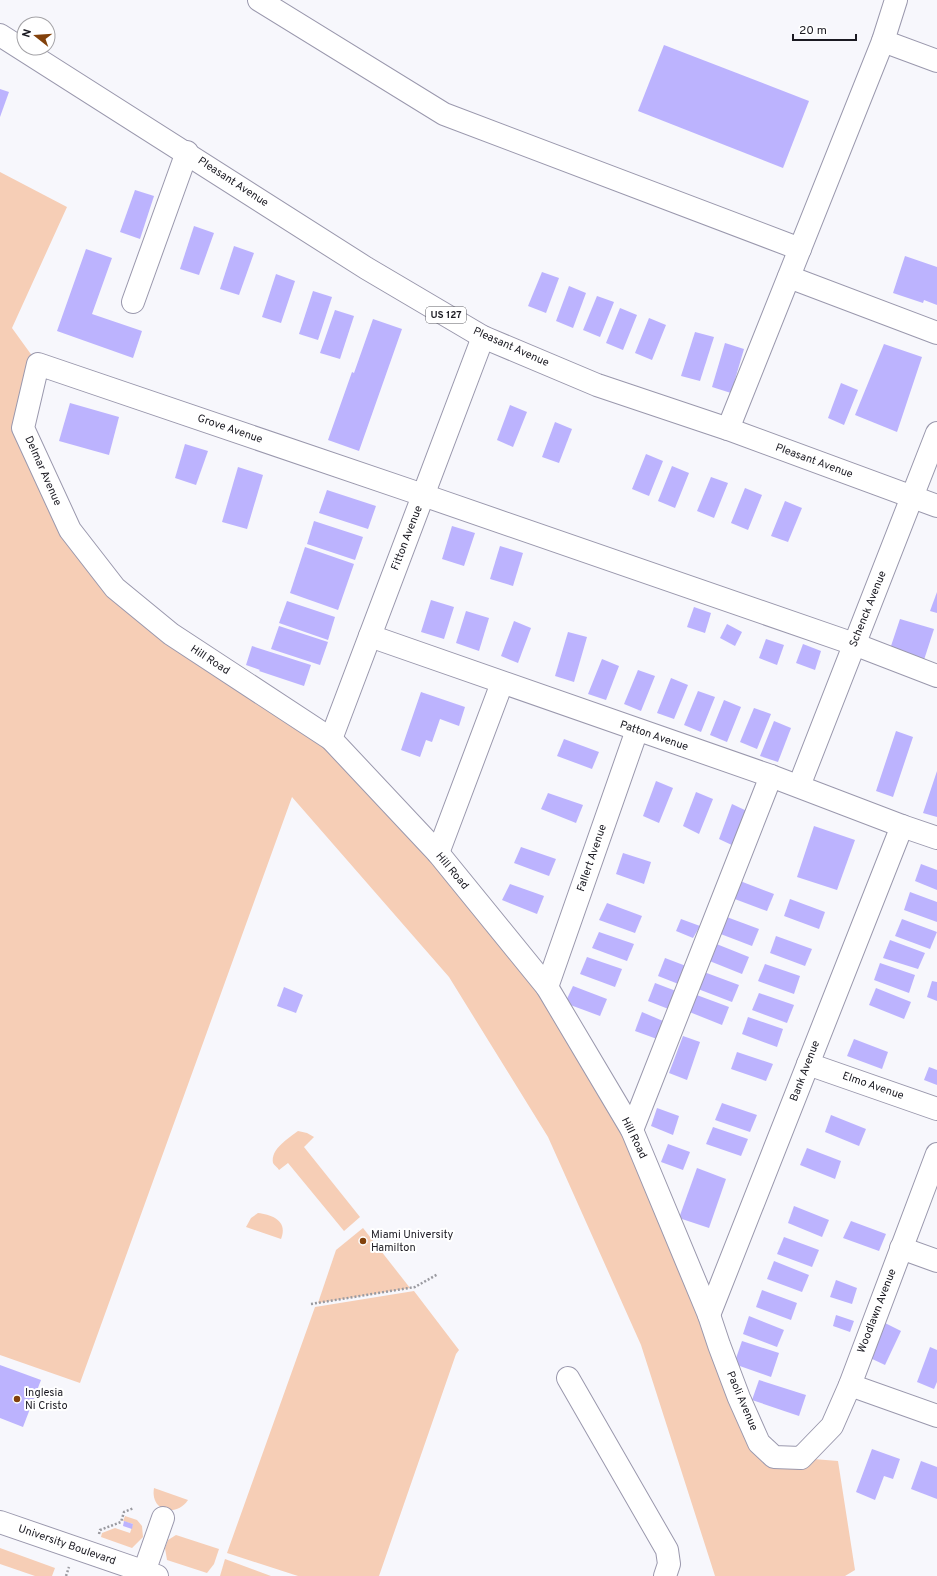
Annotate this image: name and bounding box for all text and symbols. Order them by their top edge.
north arrow [16,16,56,56]
scale bar [793,16,856,42]
text: 20 m [799,23,827,39]
text: N [20,28,35,39]
street label: Pleasant Avenue [195,154,271,210]
road number: US 127 [426,307,466,323]
street label: Pleasant Avenue [471,324,551,370]
street label: Grove Avenue [196,411,265,447]
street label: Delmar Avenue [21,434,65,508]
street label: Pleasant Avenue [773,440,855,482]
street label: Fitton Avenue [388,504,426,572]
street label: Schenck Avenue [846,569,890,649]
street label: Hill Road [188,642,232,678]
street label: Patton Avenue [618,718,690,754]
street label: Fallert Avenue [574,822,610,894]
street label: Hill Road [432,850,472,892]
street label: Bank Avenue [787,1038,823,1103]
street label: Elmo Avenue [840,1069,906,1103]
street label: Hill Road [618,1115,650,1161]
place label: Miami University Hamilton [371,1228,454,1255]
marker: Miami University Hamilton [358,1236,368,1246]
street label: Woodlawn Avenue [854,1267,900,1355]
street label: Paoli Avenue [723,1369,761,1433]
place label: Inglesia Ni Cristo [25,1386,68,1413]
marker: Inglesia Ni Cristo [12,1394,22,1404]
street label: University Boulevard [16,1522,118,1568]

